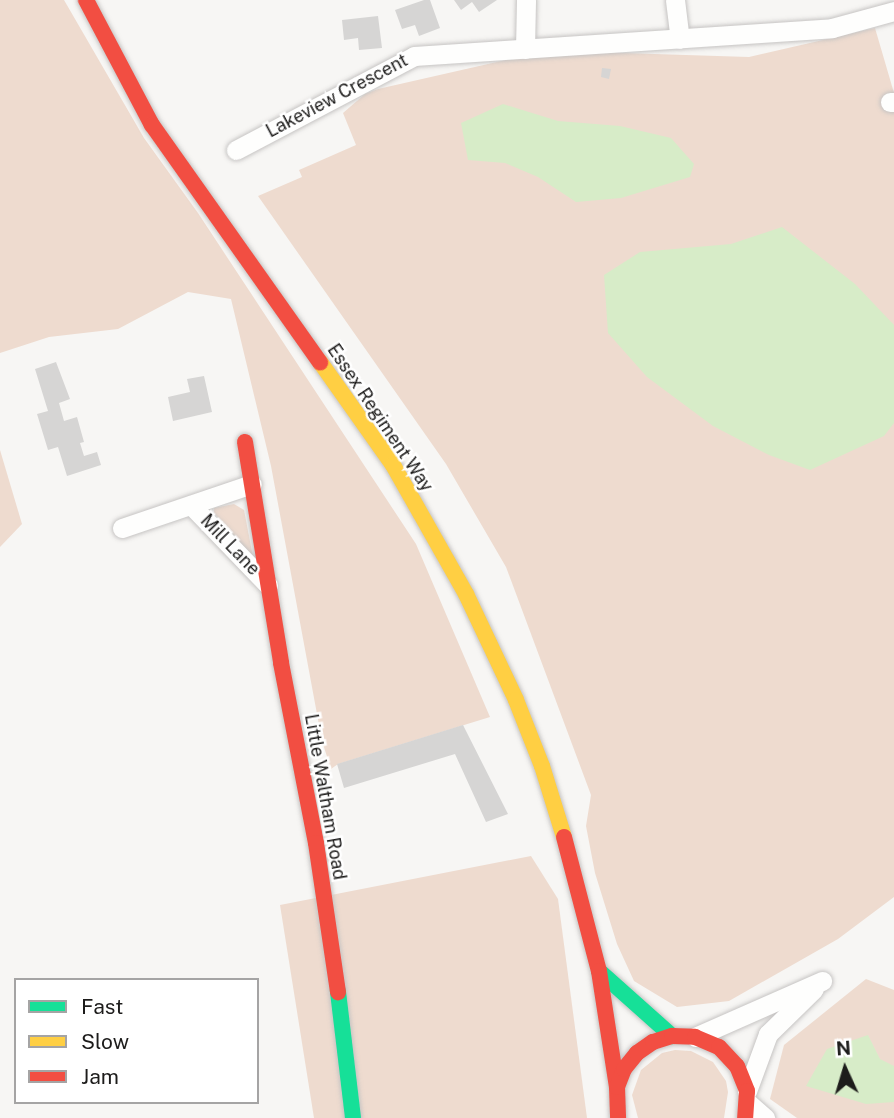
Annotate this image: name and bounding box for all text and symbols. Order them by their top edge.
street label: Lakeview Crescent [263,50,411,142]
street label: Essex Regiment Way [322,340,438,496]
street label: Mill Lane [196,510,264,580]
street label: Little Waltham Road [300,712,350,882]
legend [14,978,259,1104]
text: Fast [81,994,123,1019]
text: Slow [81,1029,129,1054]
north arrow [810,1034,880,1104]
text: N [835,1037,852,1060]
text: Jam [81,1064,119,1089]

